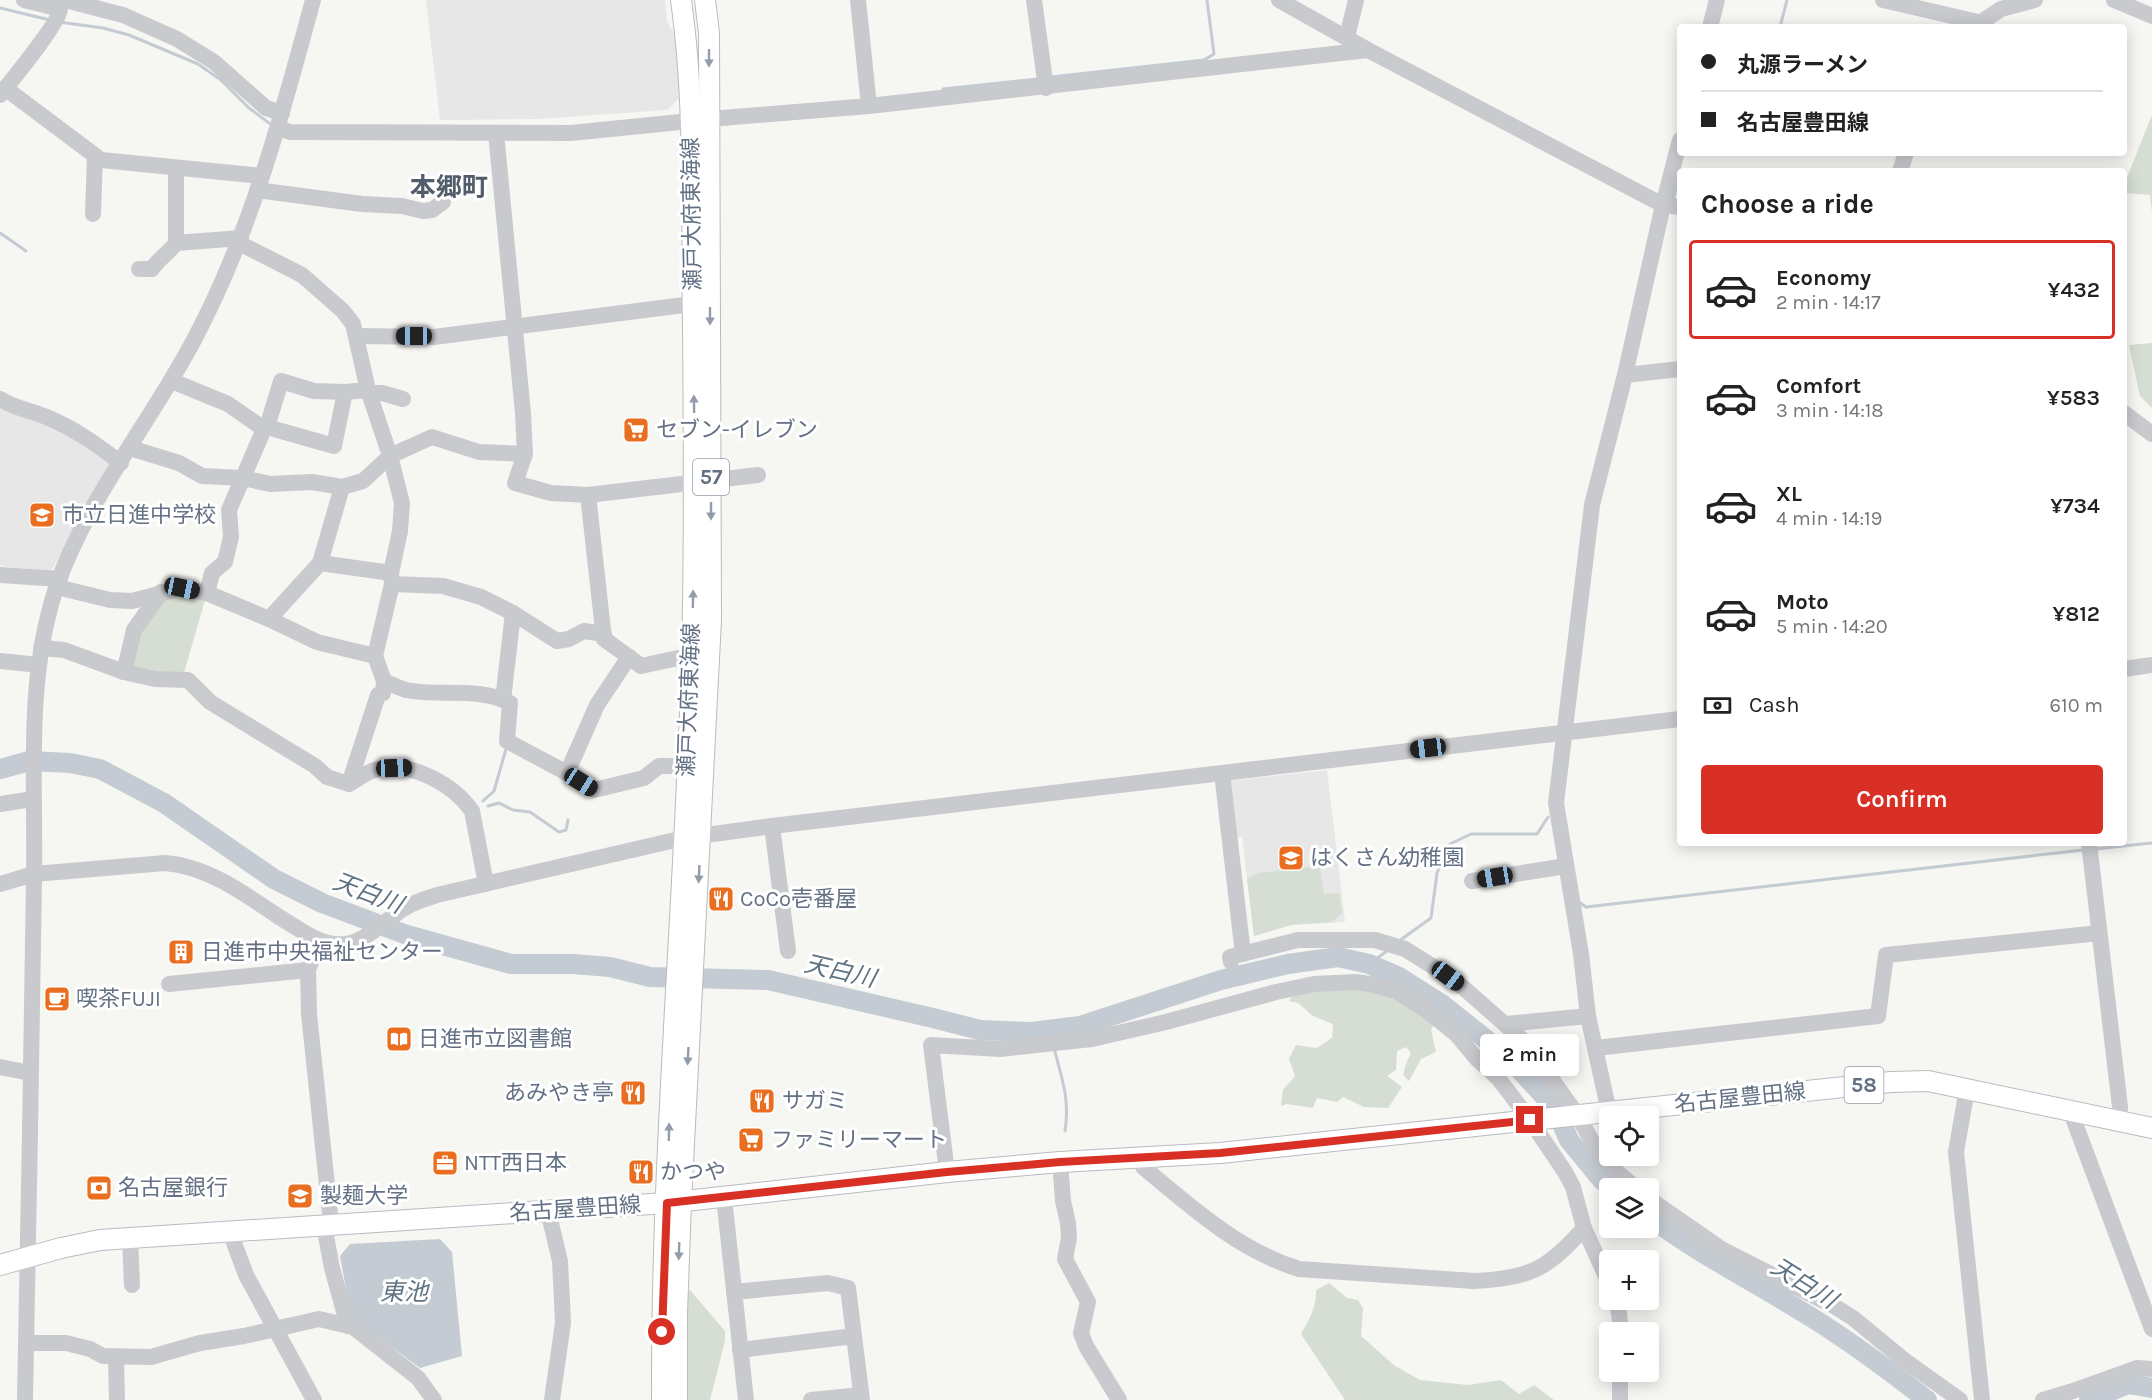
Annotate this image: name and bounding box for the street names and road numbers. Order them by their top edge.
street label: 瀬戸大府東海線 [678,137,706,291]
road number: 57 [693,459,729,495]
street label: 瀬戸大府東海線 [673,623,705,777]
road number: 58 [1844,1067,1884,1103]
street label: 名古屋豊田線 [1673,1078,1807,1118]
street label: 名古屋豊田線 [508,1191,642,1227]

